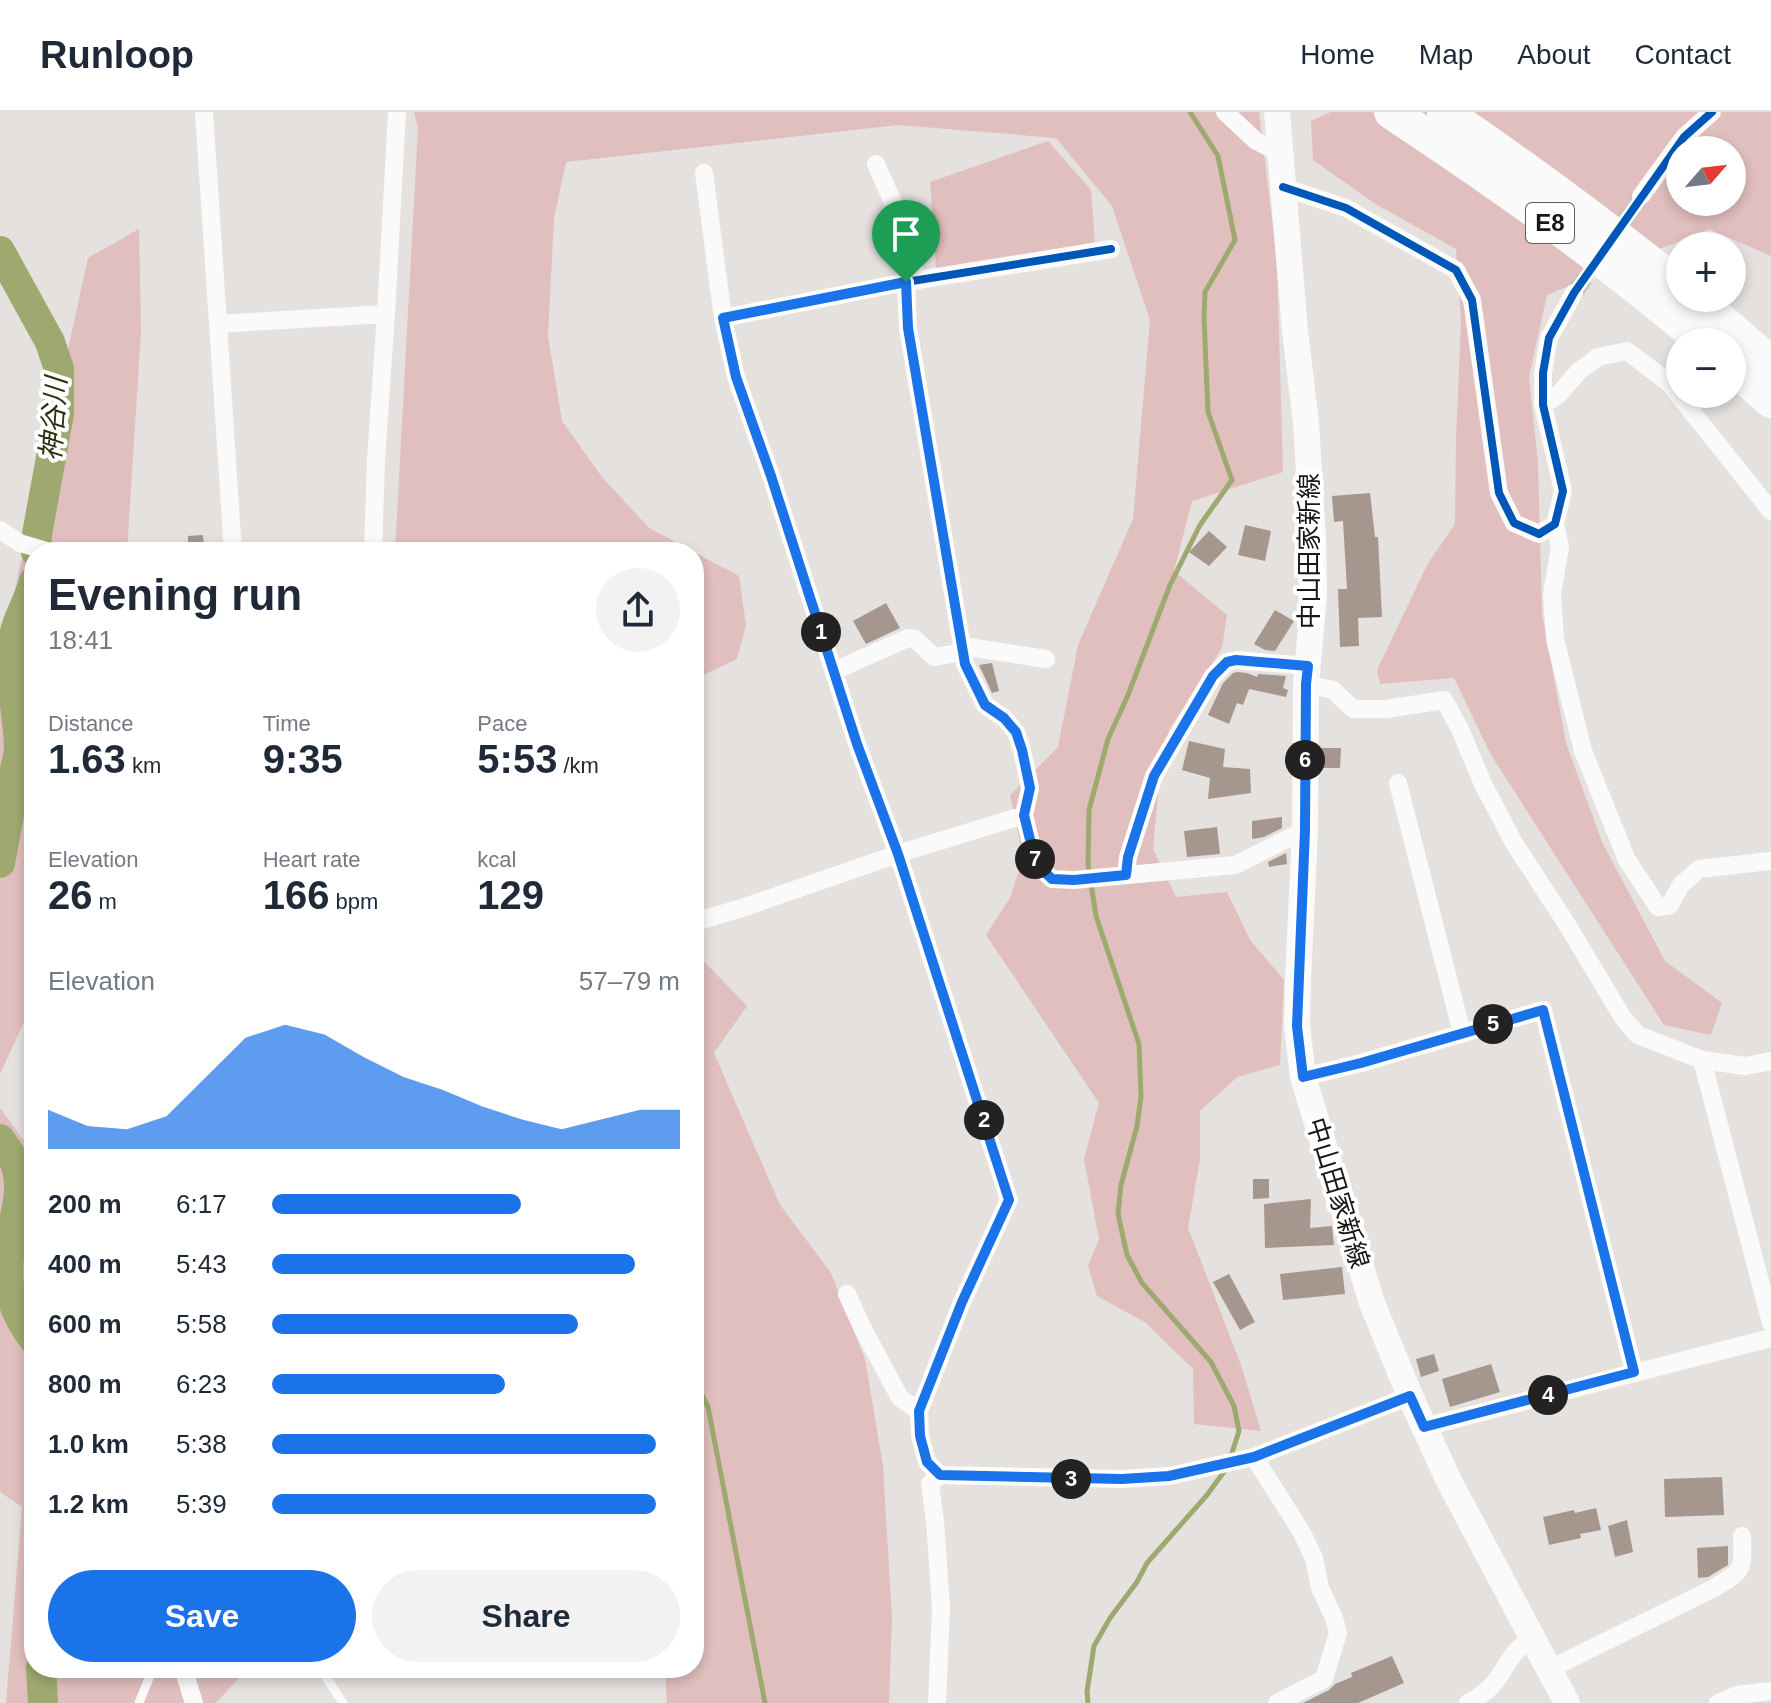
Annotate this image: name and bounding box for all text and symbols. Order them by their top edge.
text: Runloop [40,34,194,76]
text: Home [1300,39,1375,70]
text: Map [1419,39,1473,70]
text: About [1517,39,1591,70]
text: Contact [1635,39,1731,70]
north arrow [1666,136,1746,216]
map controls [1666,136,1746,408]
pin [872,200,940,282]
road number: E8 [1526,203,1574,243]
icon: arrive [884,212,928,256]
button: + [1666,232,1746,312]
button: − [1666,328,1746,408]
water label: 神谷川 [35,373,72,462]
street label: 中山田家新線 [1294,473,1324,629]
button: share [596,568,680,652]
text: Evening run [48,570,302,619]
pin: 1 [801,612,841,652]
text: 1 [815,619,827,644]
text: 18:41 [48,625,113,655]
text: Distance [48,711,134,736]
text: Time [263,711,311,736]
text: Pace [477,711,527,736]
text: 1.63 [48,737,126,781]
text: 9:35 [263,737,343,781]
text: 5:53 [477,737,557,781]
pin: 6 [1285,740,1325,780]
text: 6 [1299,747,1311,772]
text: km [126,753,161,778]
text: /km [557,753,599,778]
pin: 7 [1015,839,1055,879]
text: 7 [1029,846,1041,871]
text: Elevation [48,847,139,872]
text: Heart rate [263,847,360,872]
text: kcal [477,847,516,872]
text: 26 [48,873,93,917]
text: 166 [263,873,329,917]
text: 129 [477,873,544,917]
text: m [93,889,117,914]
text: bpm [329,889,378,914]
text: Elevation [48,966,155,996]
text: 57–79 m [579,966,680,996]
pin: 5 [1473,1004,1513,1044]
text: 5 [1487,1011,1499,1036]
pin: 2 [964,1100,1004,1140]
text: 2 [978,1107,990,1132]
street label: 中山田家新線 [1301,1114,1375,1272]
text: 200 m [48,1189,122,1219]
text: 6:17 [176,1189,227,1219]
text: 400 m [48,1249,122,1279]
text: 5:43 [176,1249,227,1279]
text: 600 m [48,1309,122,1339]
text: 5:58 [176,1309,227,1339]
text: 800 m [48,1369,122,1399]
text: 6:23 [176,1369,227,1399]
pin: 4 [1528,1375,1568,1415]
text: 4 [1542,1382,1554,1407]
text: 1.0 km [48,1429,129,1459]
text: 5:38 [176,1429,227,1459]
pin: 3 [1051,1459,1091,1499]
text: 3 [1065,1466,1077,1491]
text: 1.2 km [48,1489,129,1519]
text: 5:39 [176,1489,227,1519]
button: Save [48,1570,356,1662]
button: Share [372,1570,680,1662]

